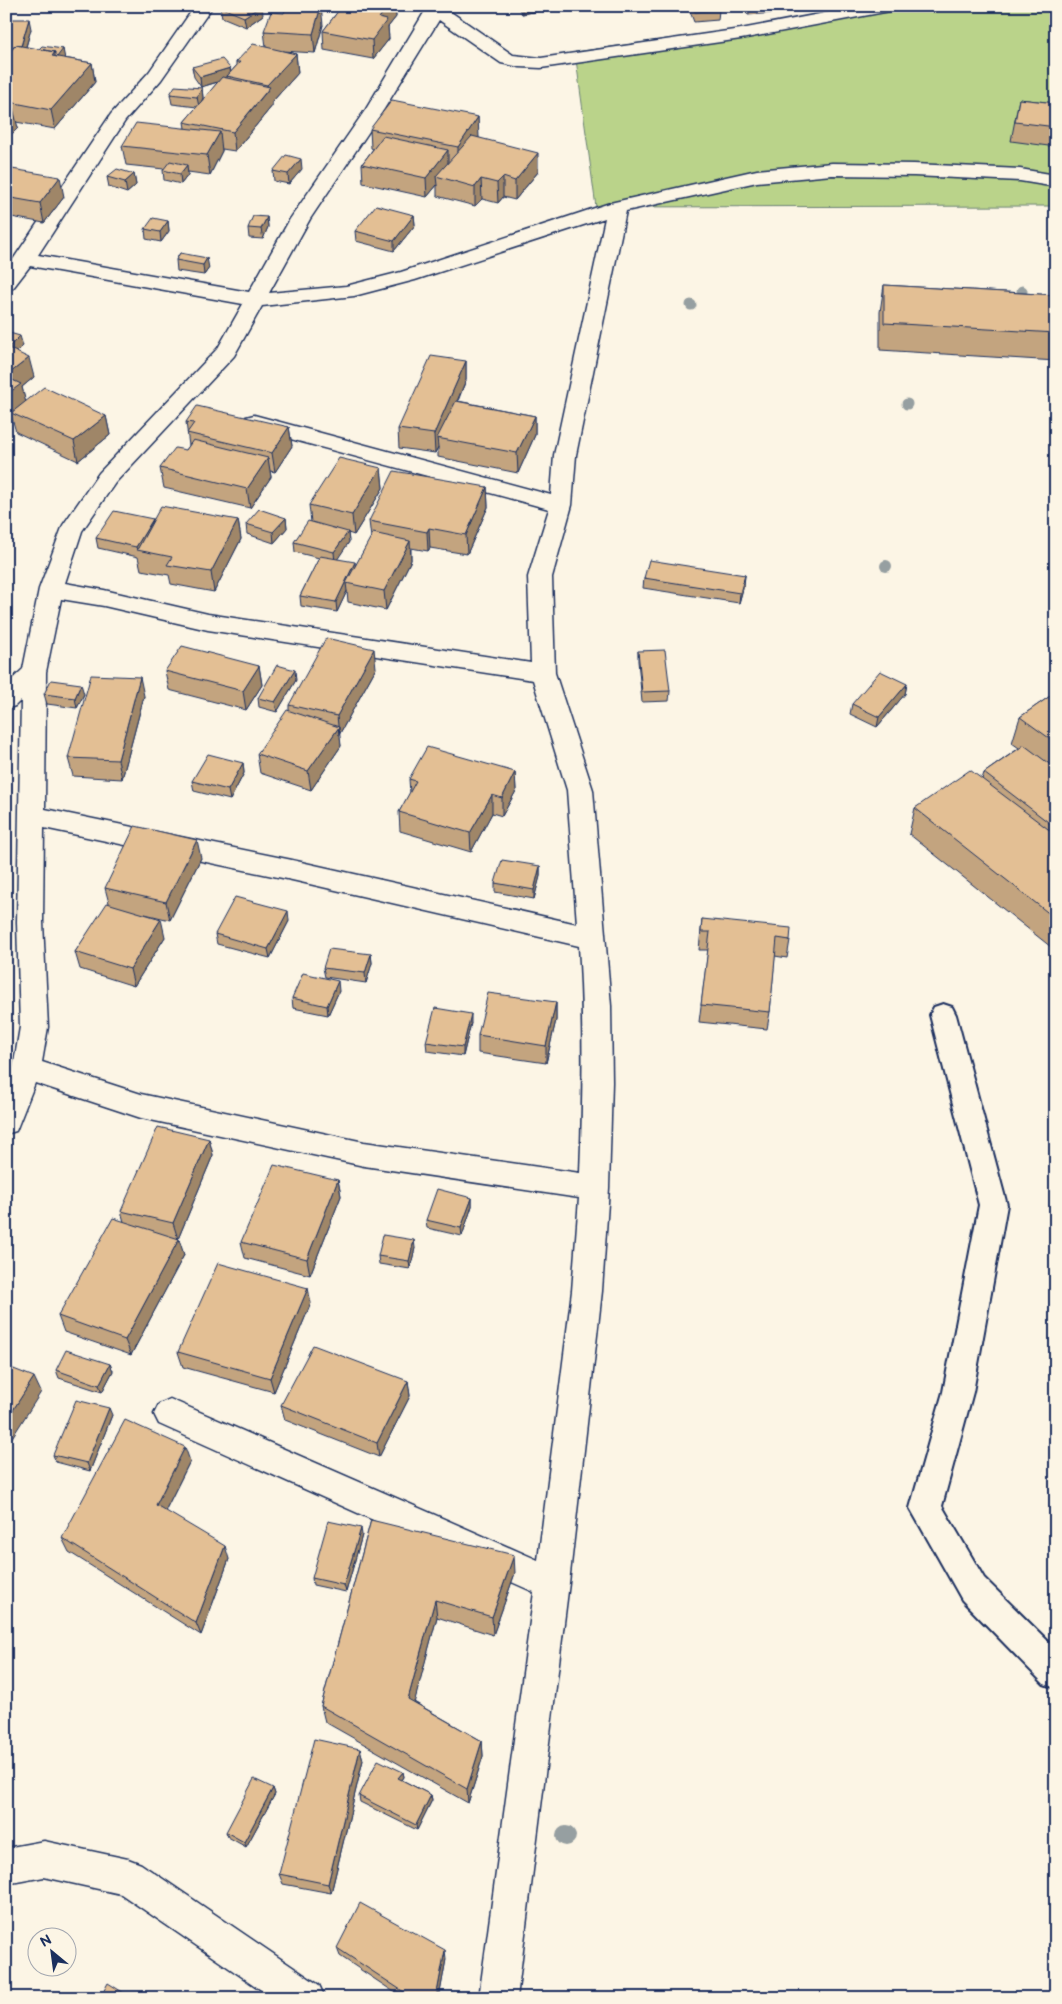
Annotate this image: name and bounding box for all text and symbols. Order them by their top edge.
north arrow [28,1926,78,1976]
text: N [37,1931,55,1951]

